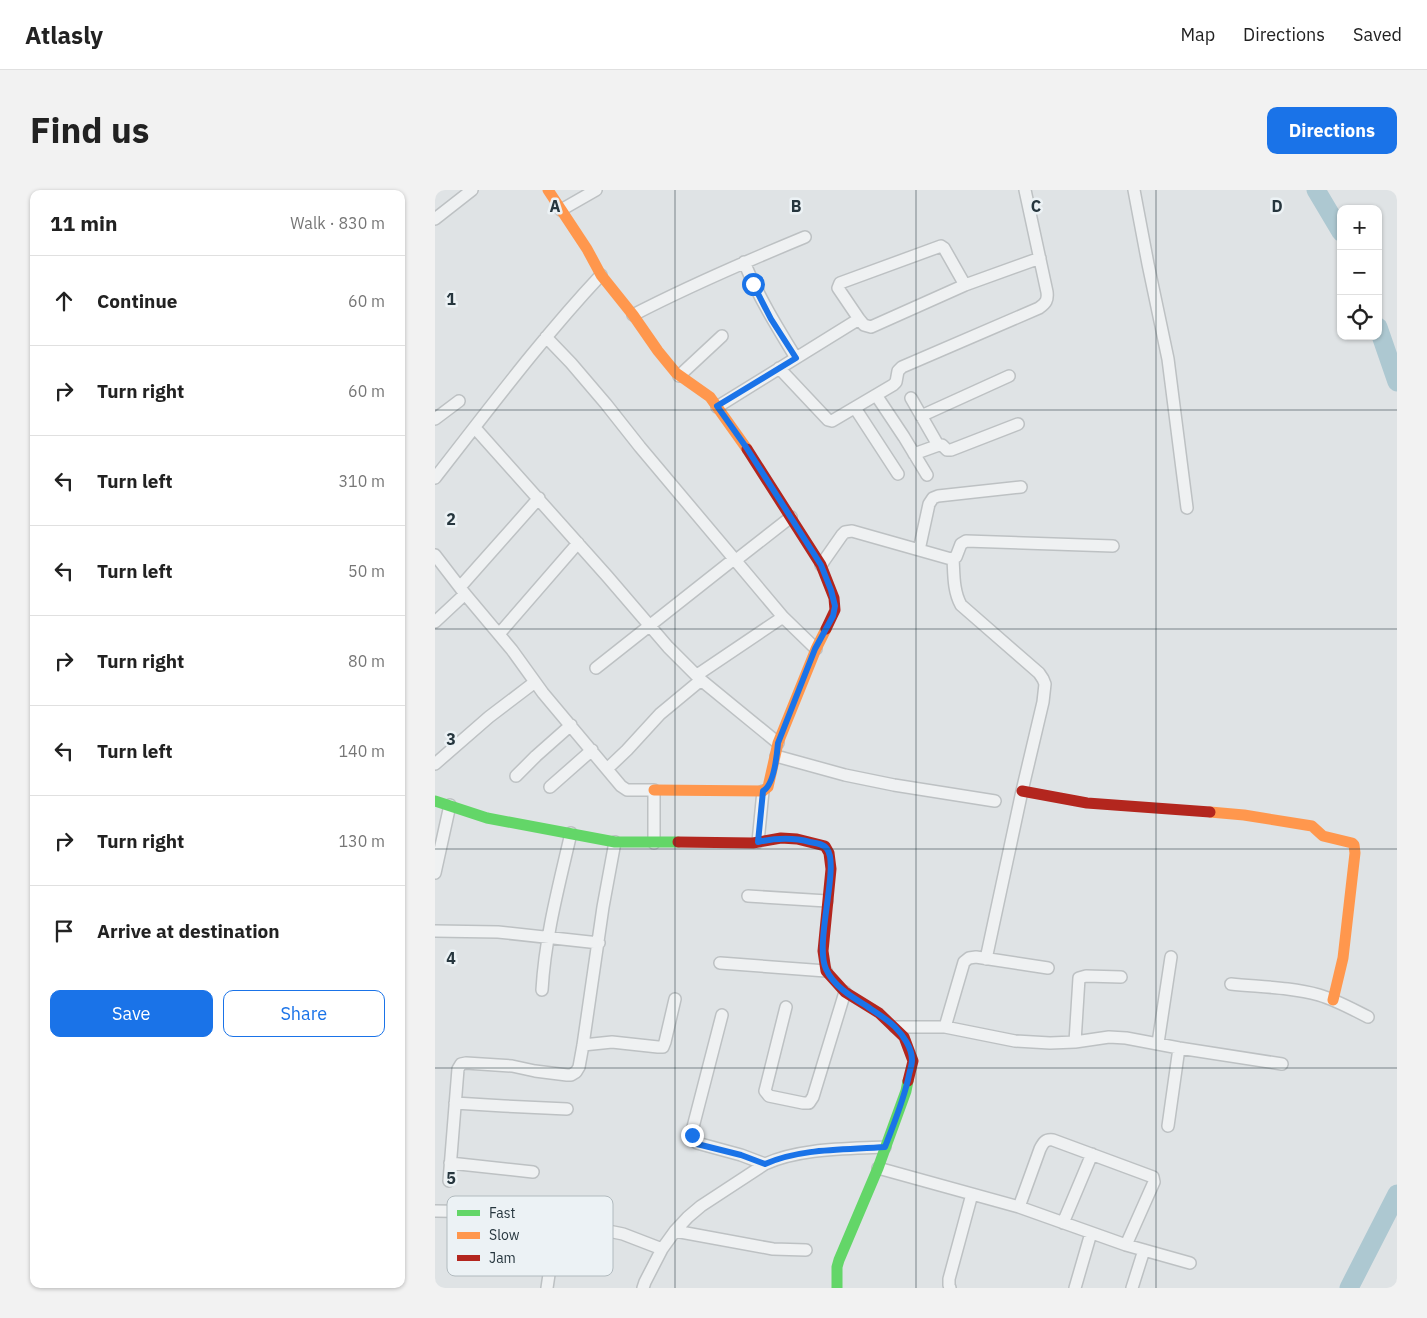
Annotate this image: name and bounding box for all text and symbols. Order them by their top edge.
text: Atlasly [25,19,103,51]
text: Map [1180,23,1215,46]
text: Directions [1243,23,1325,46]
text: Saved [1353,23,1402,46]
text: Find us [30,107,149,153]
button: Directions [1267,107,1397,154]
text: A [550,196,561,216]
text: B [791,196,802,216]
text: C [1031,196,1041,216]
text: D [1271,196,1283,216]
map controls [1337,205,1382,340]
button: + [1337,205,1382,250]
text: 11 min [50,209,117,237]
text: Walk · 830 m [290,213,385,233]
button: − [1337,250,1382,295]
route start [742,273,765,296]
icon: ahead [50,287,78,315]
text: Continue [97,289,177,313]
text: 1 [446,289,456,309]
text: 60 m [348,291,385,311]
button: locate [1337,295,1382,340]
icon: right [50,377,78,405]
text: Turn right [97,379,184,403]
text: 60 m [348,381,385,401]
icon: left [50,467,78,495]
text: Turn left [97,469,173,493]
text: 310 m [338,471,385,491]
text: 2 [446,509,456,529]
icon: left [50,557,78,585]
text: Turn left [97,559,173,583]
text: 50 m [348,561,385,581]
icon: right [50,647,78,675]
text: Turn right [97,649,184,673]
text: 80 m [348,651,385,671]
text: 3 [446,729,456,749]
icon: left [50,737,78,765]
text: Turn left [97,739,173,763]
text: 140 m [338,741,385,761]
icon: right [50,827,78,855]
text: Turn right [97,829,184,853]
text: 130 m [338,831,385,851]
icon: arrive [50,917,78,945]
text: Arrive at destination [97,919,280,943]
text: 4 [446,948,456,968]
button: Save [50,990,213,1037]
button: Share [223,990,385,1037]
route end [681,1124,704,1147]
text: 5 [446,1168,456,1188]
legend [447,1196,613,1276]
text: Fast [489,1204,515,1222]
text: Slow [489,1226,520,1244]
text: Jam [489,1249,516,1267]

